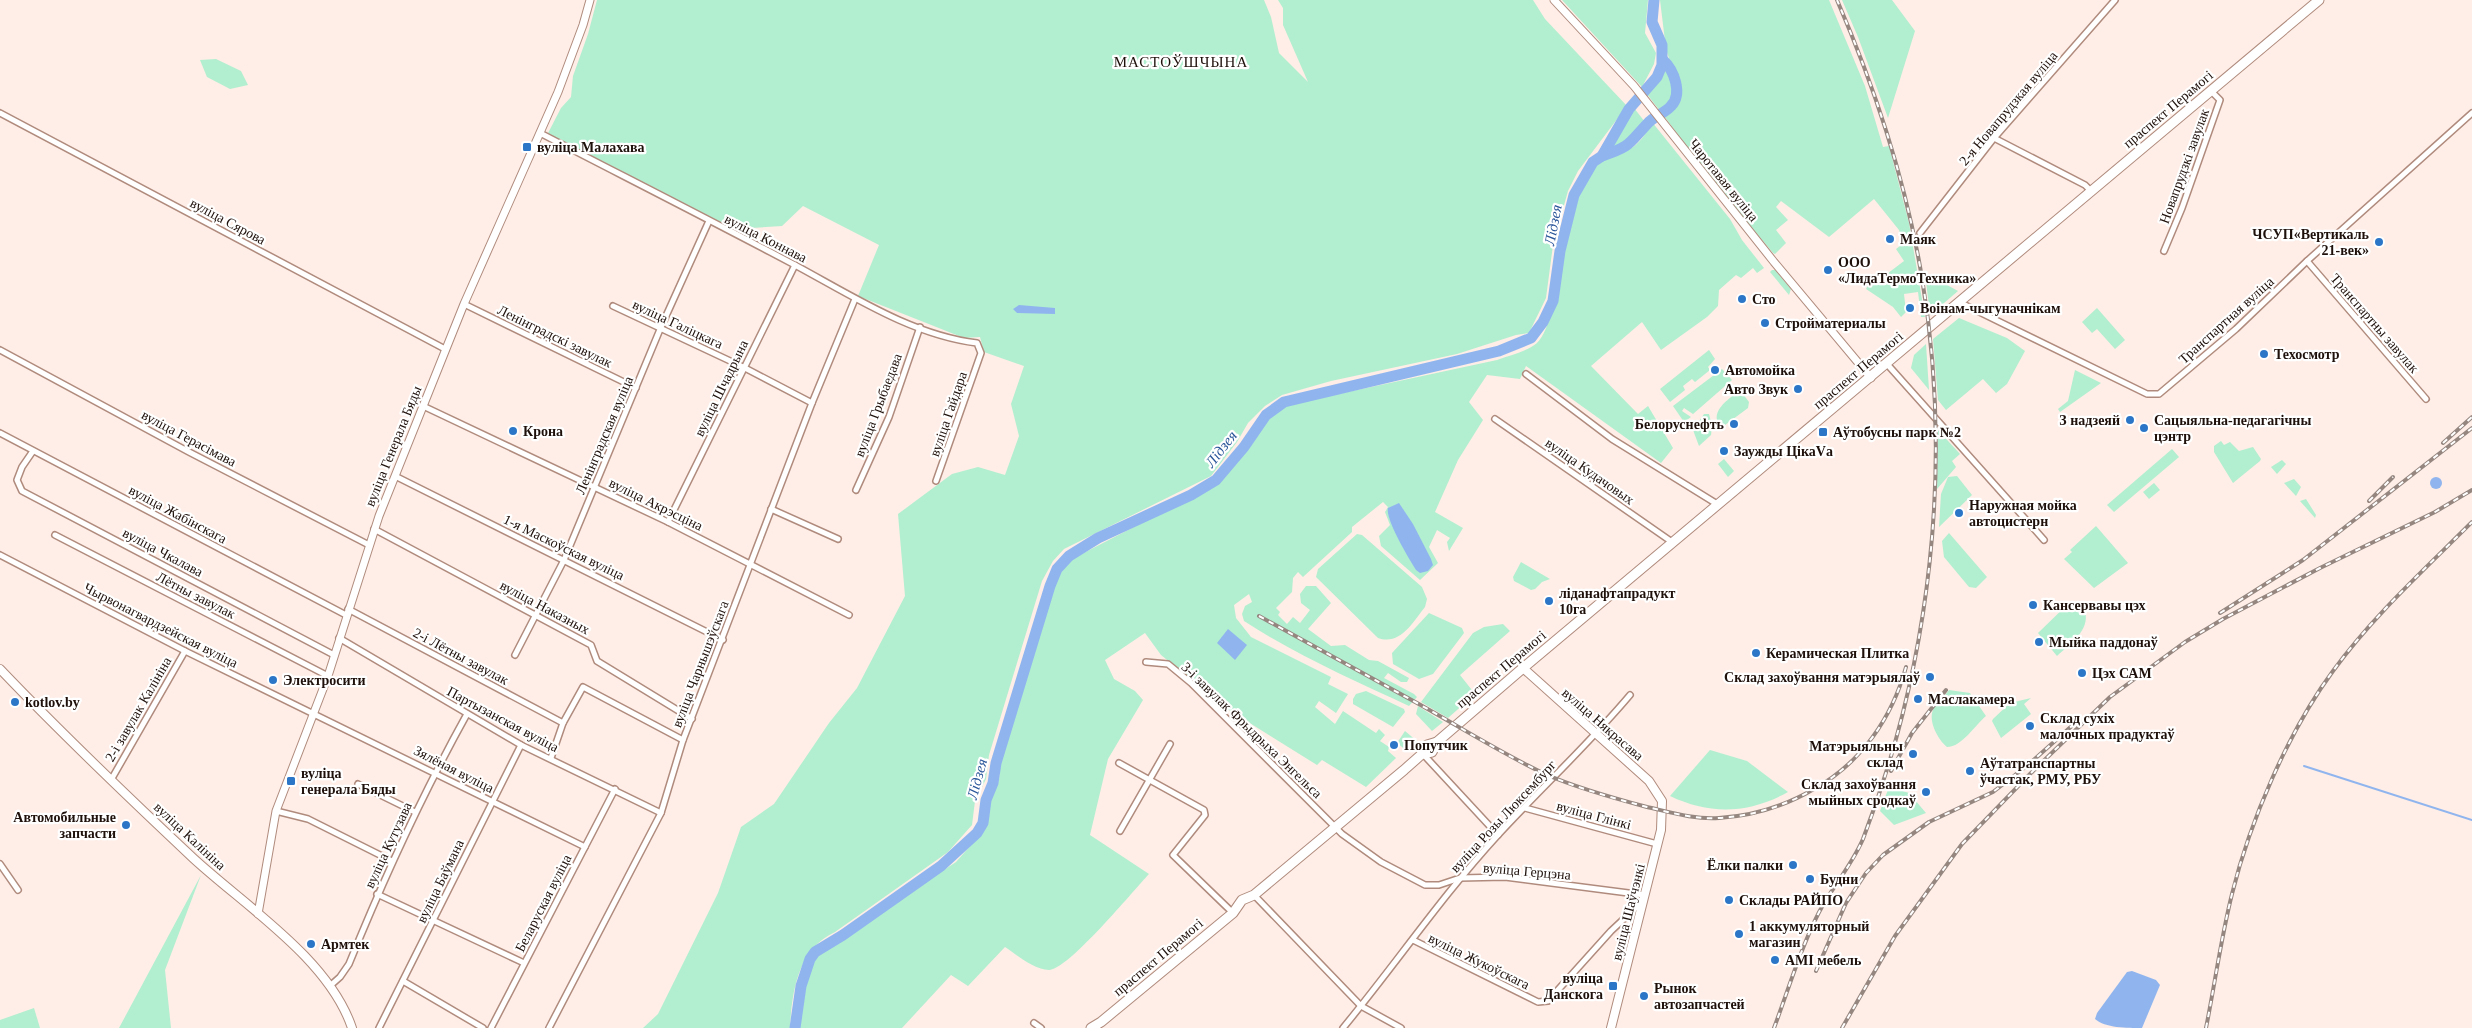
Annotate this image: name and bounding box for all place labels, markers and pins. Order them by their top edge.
place label: вуліца Малахава [537,140,645,155]
marker: вуліца Малахава [521,141,533,153]
place label: ЧСУП«Вертикаль 21-век» [2252,227,2370,258]
place label: Маяк [1900,232,1937,247]
marker: Маяк [1884,233,1896,245]
marker: ЧСУП«Вертикаль 21-век» [2373,236,2385,248]
place label: ООО «ЛидаТермоТехника» [1838,255,1976,286]
marker: ООО «ЛидаТермоТехника» [1822,264,1834,276]
place label: Сто [1752,292,1776,307]
marker: Сто [1736,293,1748,305]
place label: Воінам-чыгуначнікам [1920,301,2061,316]
marker: Воінам-чыгуначнікам [1904,302,1916,314]
place label: Стройматериалы [1775,316,1886,331]
marker: Стройматериалы [1759,317,1771,329]
place label: Техосмотр [2274,347,2340,362]
marker: Техосмотр [2258,348,2270,360]
place label: Автомойка [1725,363,1795,378]
marker: Автомойка [1709,364,1721,376]
place label: Авто Звук [1724,382,1789,397]
marker: Авто Звук [1792,383,1804,395]
place label: З надзеяй [2059,413,2120,428]
place label: Сацыяльна-педагагічны цэнтр [2154,413,2311,444]
marker: З надзеяй [2124,414,2136,426]
place label: Белоруснефть [1635,417,1725,432]
marker: Белоруснефть [1728,418,1740,430]
marker: Сацыяльна-педагагічны цэнтр [2138,422,2150,434]
place label: Крона [523,424,563,439]
marker: Крона [507,425,519,437]
place label: Аўтобусны парк №2 [1833,425,1961,440]
marker: Аўтобусны парк №2 [1817,426,1829,438]
place label: Заужды ЦікаVа [1734,444,1833,459]
marker: Заужды ЦікаVа [1718,445,1730,457]
place label: Наружная мойка автоцистерн [1969,498,2077,529]
marker: Наружная мойка автоцистерн [1953,507,1965,519]
place label: ліданафтапрадукт 10га [1559,586,1675,617]
marker: ліданафтапрадукт 10га [1543,595,1555,607]
place label: Кансервавы цэх [2043,598,2146,613]
marker: Кансервавы цэх [2027,599,2039,611]
place label: Мыйка паддонаў [2049,635,2158,650]
marker: Мыйка паддонаў [2033,636,2045,648]
place label: Керамическая Плитка [1766,646,1909,661]
marker: Керамическая Плитка [1750,647,1762,659]
place label: Цэх САМ [2092,666,2152,681]
marker: Цэх САМ [2076,667,2088,679]
place label: Склад захоўвання матэрыялаў [1724,670,1920,685]
marker: Склад захоўвання матэрыялаў [1924,671,1936,683]
place label: Электросити [283,673,366,688]
marker: Электросити [267,674,279,686]
place label: Маслакамера [1928,692,2015,707]
marker: Маслакамера [1912,693,1924,705]
place label: kotlov.by [25,695,80,710]
marker: kotlov.by [9,696,21,708]
place label: Склад сухіх малочных прадуктаў [2040,711,2175,742]
marker: Склад сухіх малочных прадуктаў [2024,720,2036,732]
place label: Попутчик [1404,738,1469,753]
marker: Попутчик [1388,739,1400,751]
place label: Матэрыяльны склад [1809,739,1903,770]
marker: Матэрыяльны склад [1907,748,1919,760]
place label: Аўтатранспартны ўчастак, РМУ, РБУ [1980,756,2101,787]
marker: Аўтатранспартны ўчастак, РМУ, РБУ [1964,765,1976,777]
place label: вуліца генерала Бяды [301,766,396,797]
marker: вуліца генерала Бяды [285,775,297,787]
place label: Склад захоўвання мыйных сродкаў [1801,777,1916,808]
marker: Склад захоўвання мыйных сродкаў [1920,786,1932,798]
place label: Автомобильные запчасти [13,810,116,841]
marker: Автомобильные запчасти [120,819,132,831]
place label: Ёлки палки [1707,858,1783,873]
marker: Ёлки палки [1787,859,1799,871]
place label: Будни [1820,872,1858,887]
marker: Будни [1804,873,1816,885]
place label: Склады РАЙПО [1739,892,1843,908]
marker: Склады РАЙПО [1723,894,1735,906]
place label: 1 аккумуляторный магазин [1749,919,1869,950]
marker: 1 аккумуляторный магазин [1733,928,1745,940]
place label: Армтек [321,937,370,952]
marker: Армтек [305,938,317,950]
place label: AMI мебель [1785,953,1862,968]
marker: AMI мебель [1769,954,1781,966]
place label: вуліца Данскога [1544,971,1603,1002]
marker: вуліца Данскога [1607,980,1619,992]
place label: Рынок автозапчастей [1654,981,1745,1012]
marker: Рынок автозапчастей [1638,990,1650,1002]

